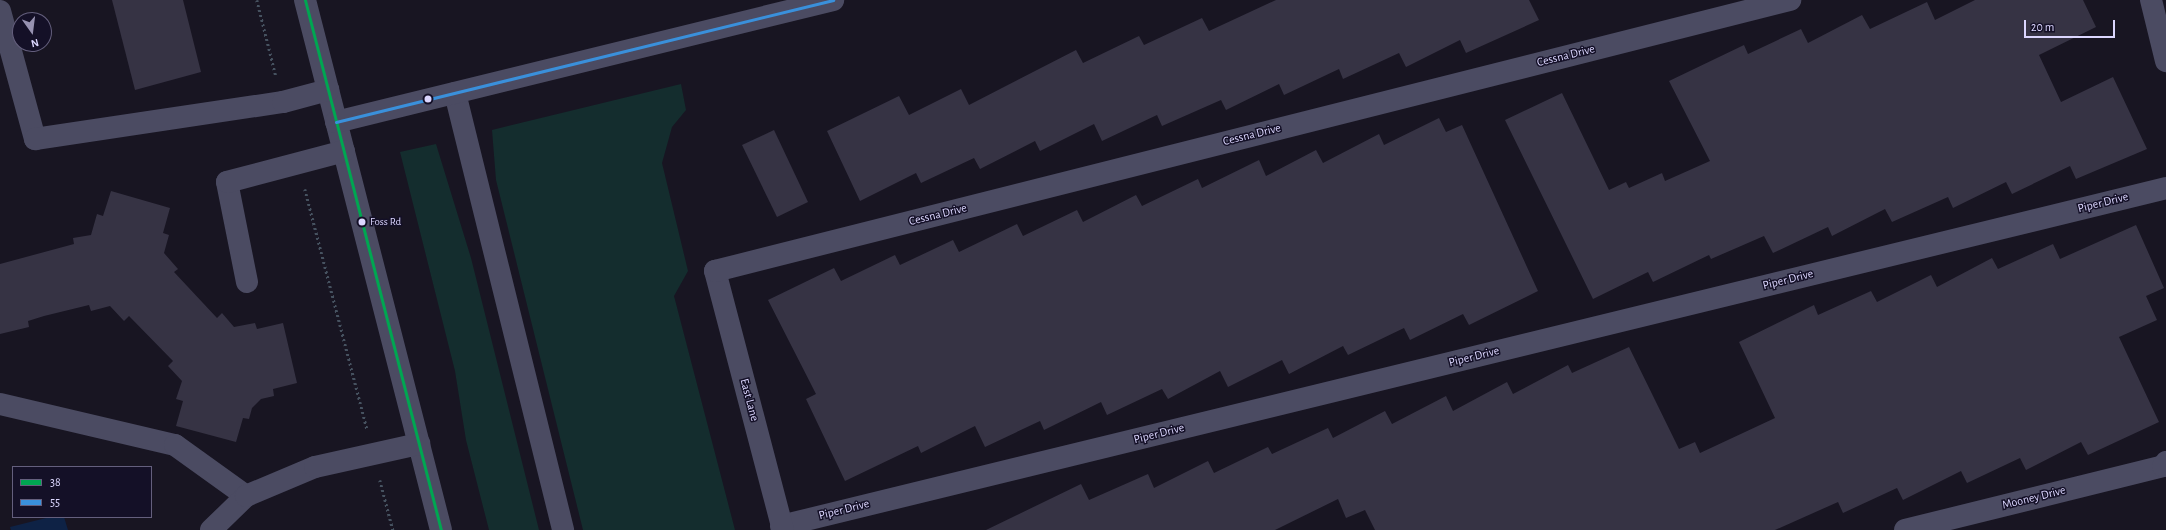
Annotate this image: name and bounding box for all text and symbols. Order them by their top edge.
north arrow [12,12,52,52]
scale bar [2026,12,2117,38]
text: 20 m [2031,21,2054,33]
text: N [30,37,40,49]
street label: Cessna Drive [1536,42,1596,70]
unlabelled marker [423,94,433,104]
street label: Cessna Drive [1222,121,1282,149]
street label: Piper Drive [2076,190,2130,216]
street label: Cessna Drive [908,201,968,229]
place label: Foss Rd [370,215,401,229]
marker: Foss Rd [357,217,367,227]
street label: Piper Drive [1761,267,1815,293]
street label: Piper Drive [1447,344,1501,370]
street label: East Lane [736,377,762,423]
street label: Piper Drive [1132,421,1186,447]
legend [12,466,152,518]
text: 38 [50,476,61,488]
street label: Mooney Drive [2001,483,2067,513]
text: 55 [50,496,60,508]
street label: Piper Drive [817,497,871,523]

